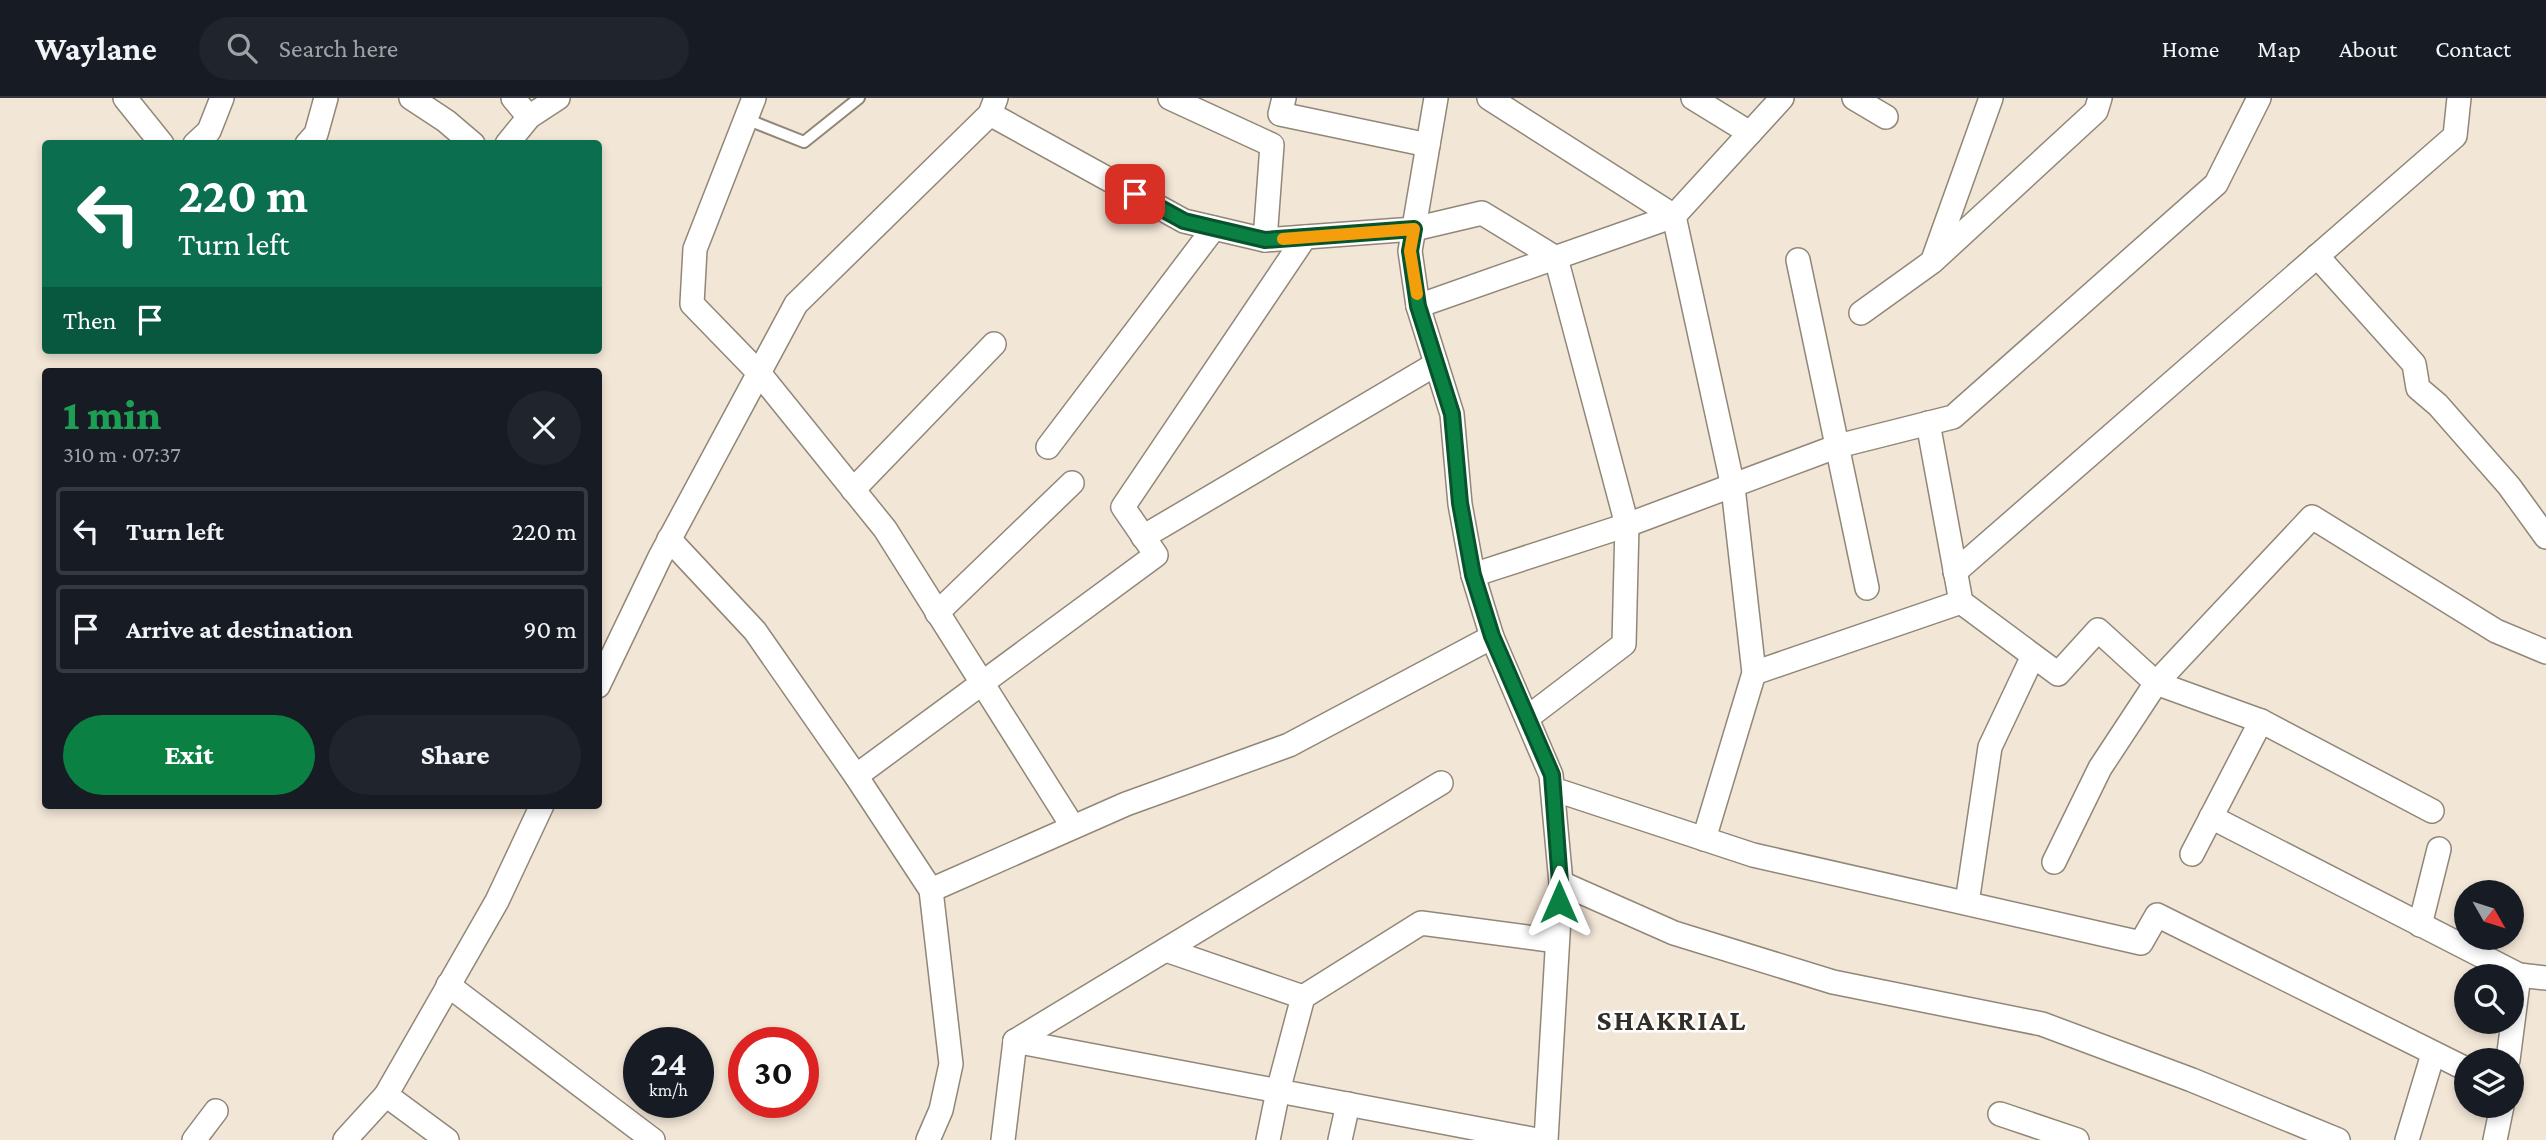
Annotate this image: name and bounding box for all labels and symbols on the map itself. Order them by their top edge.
pin [1105,164,1165,224]
position arrow [1522,865,1596,939]
north arrow [2454,880,2524,950]
district label: SHAKRIAL [1597,1003,1747,1036]
speed limit sign: 30 [728,1027,819,1118]

